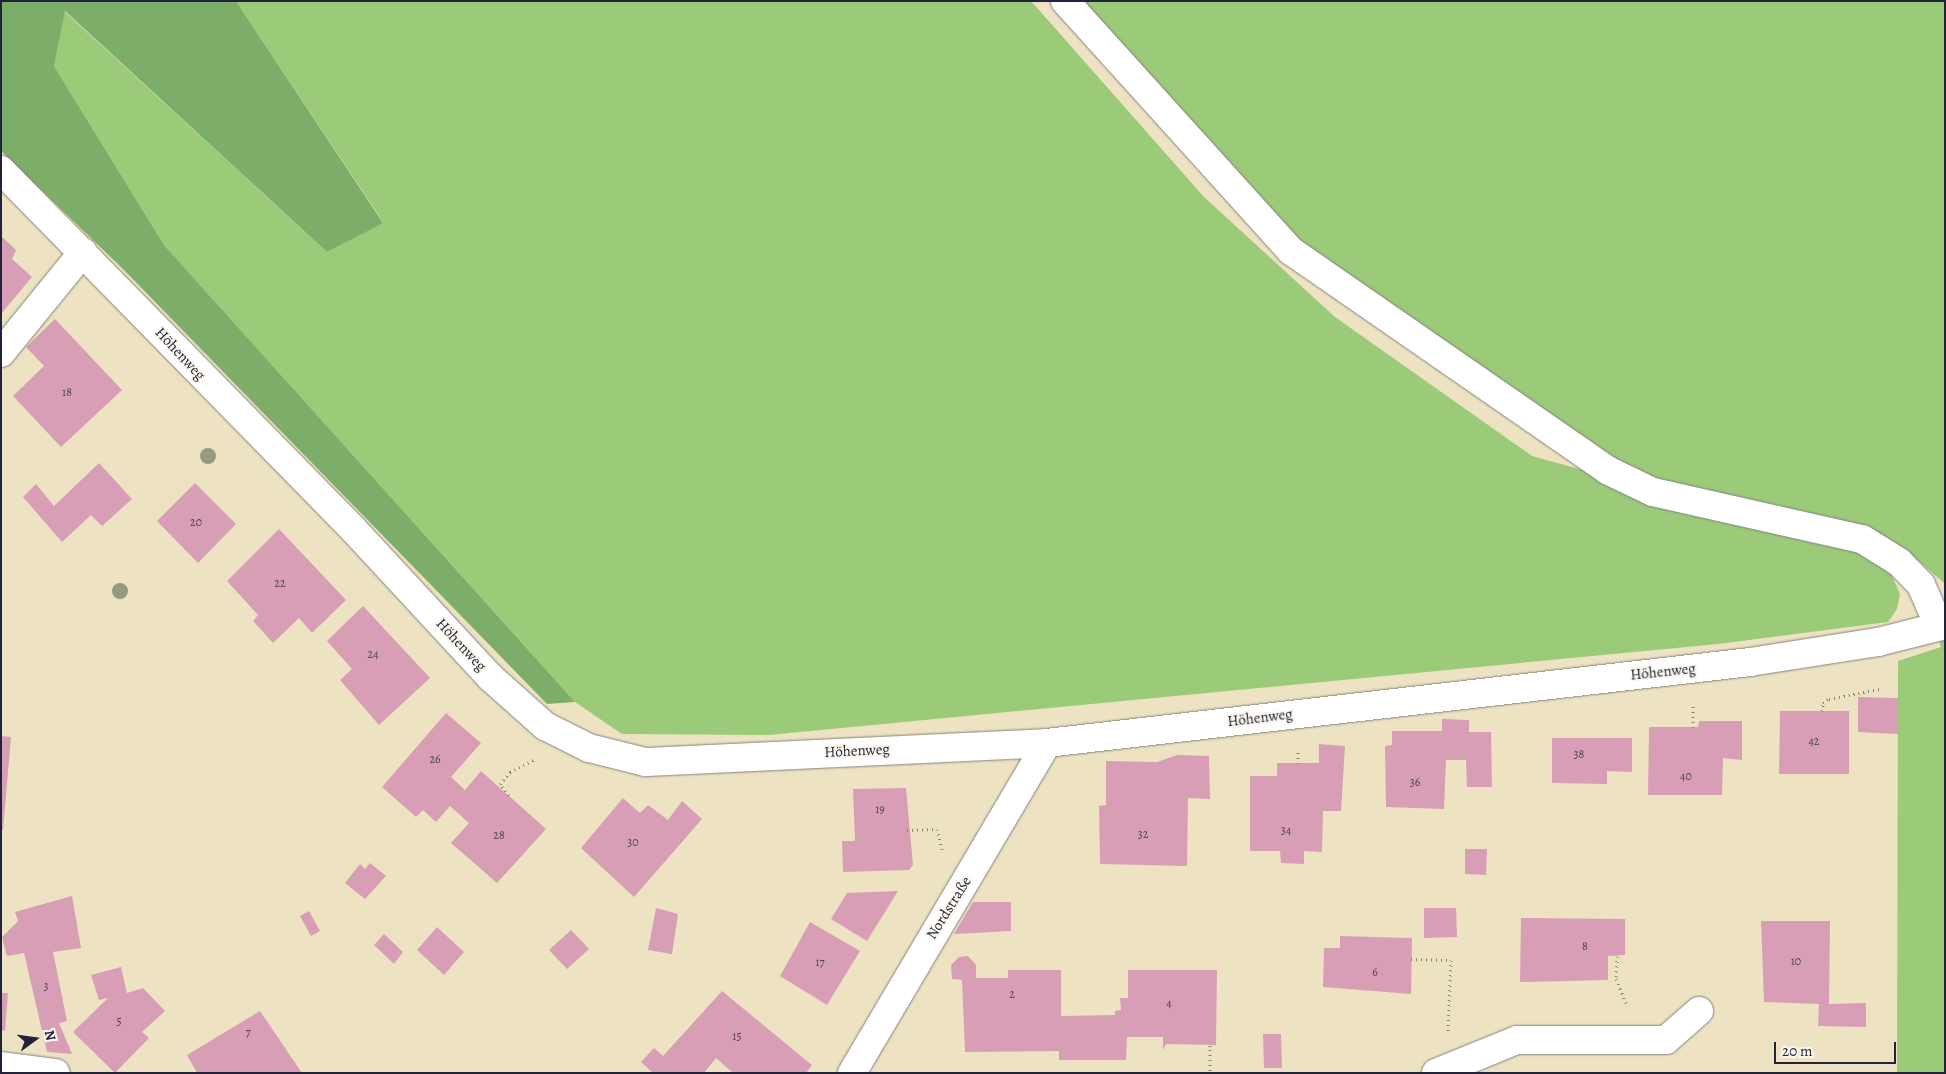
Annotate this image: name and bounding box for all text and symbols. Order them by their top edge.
street label: Höhenweg [151,324,209,384]
house number: 18 [62,386,72,400]
house number: 20 [190,516,202,530]
house number: 22 [274,577,286,591]
street label: Höhenweg [432,615,490,675]
house number: 24 [367,648,379,662]
street label: Höhenweg [1629,660,1697,684]
street label: Höhenweg [1226,705,1294,731]
house number: 42 [1808,735,1820,749]
street label: Höhenweg [824,740,890,762]
house number: 38 [1574,748,1584,762]
house number: 26 [429,753,441,767]
house number: 40 [1680,770,1692,784]
house number: 36 [1410,776,1420,790]
house number: 19 [875,803,885,817]
house number: 34 [1281,824,1291,838]
house number: 32 [1138,828,1148,842]
house number: 28 [493,829,505,843]
house number: 30 [627,836,639,850]
street label: Nordstraße [923,873,975,943]
house number: 8 [1582,940,1588,954]
house number: 10 [1791,955,1801,969]
house number: 17 [815,956,825,970]
house number: 6 [1372,966,1378,980]
house number: 3 [44,980,48,994]
house number: 2 [1009,988,1015,1002]
house number: 4 [1166,997,1172,1011]
north arrow [10,1014,60,1064]
house number: 5 [116,1015,122,1029]
house number: 7 [245,1026,251,1040]
text: N [40,1028,60,1042]
house number: 15 [732,1030,742,1044]
scale bar [1776,1032,1898,1064]
text: 20 m [1782,1041,1813,1061]

